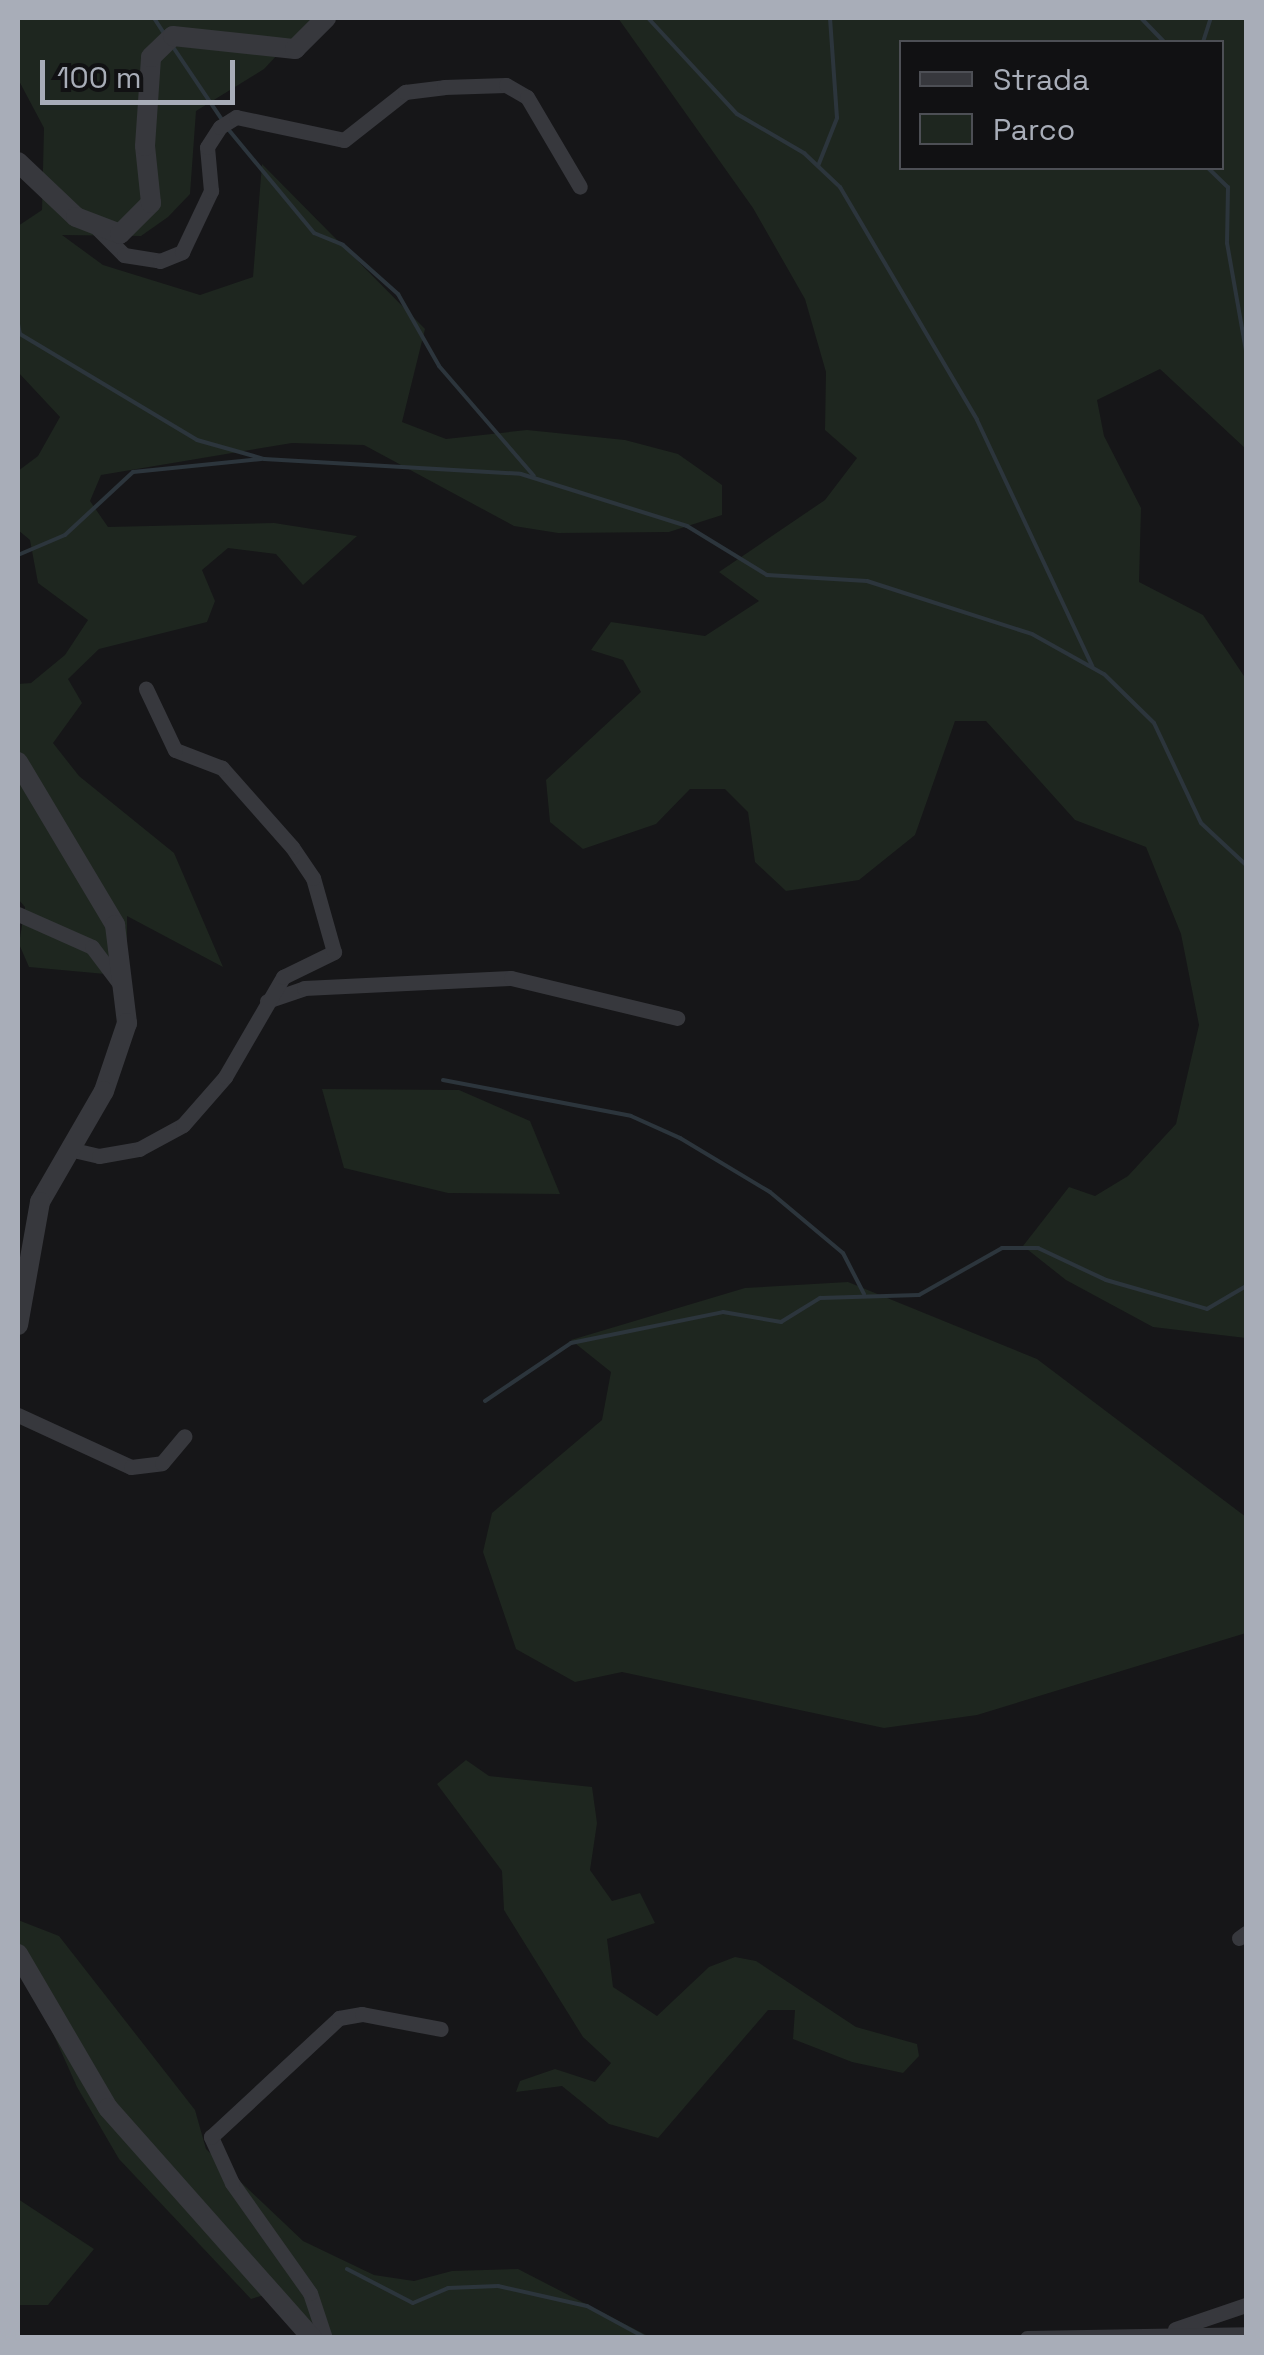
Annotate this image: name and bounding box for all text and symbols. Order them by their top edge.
scale bar [45,40,240,102]
legend [899,40,1224,170]
text: 100 m [57,58,142,97]
text: Strada [993,60,1089,99]
text: Parco [993,110,1075,149]

